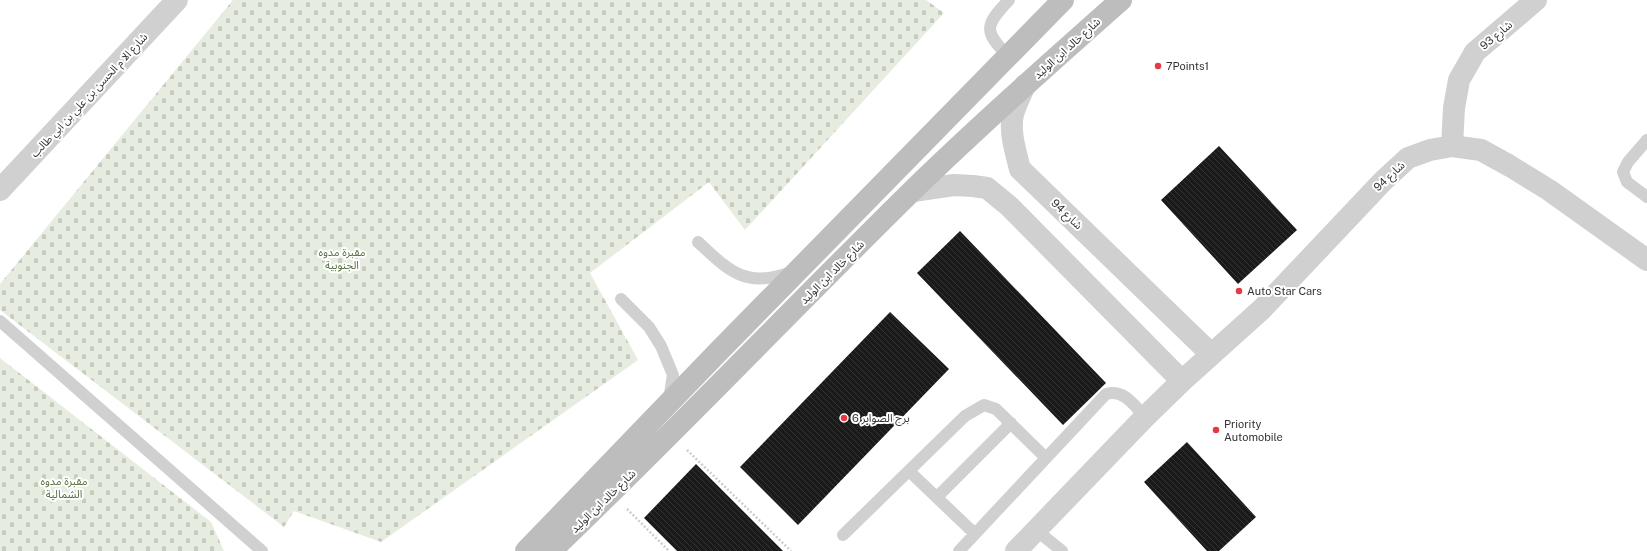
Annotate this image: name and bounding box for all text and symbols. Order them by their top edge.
street label: شارع خالد ابن الوليد [1031,15,1104,82]
street label: شارع 93 [1478,18,1516,53]
street label: شارع الا م الحسن بن علي بن ابي طالب [28,30,153,162]
place label: 7Points1 [1166,60,1209,72]
marker: 7Points1 [1153,61,1163,71]
street label: شارع 94 [1371,158,1409,195]
street label: شارع 94 [1048,197,1085,233]
street label: شارع خالد ابن الوليد [798,237,868,308]
park label: مقبرة مدوه الجنوبية [318,246,366,272]
place label: Auto Star Cars [1247,285,1322,297]
marker: Auto Star Cars [1234,286,1244,296]
place label: برج الصوابر 6 [852,412,910,426]
marker: برج الصوابر 6 [839,413,849,423]
place label: Priority Automobile [1224,418,1283,443]
marker: Priority Automobile [1211,425,1221,435]
street label: شارع خالد ابن الوليد [568,467,639,536]
park label: مقبرة مدوه الشمالية [40,475,88,501]

